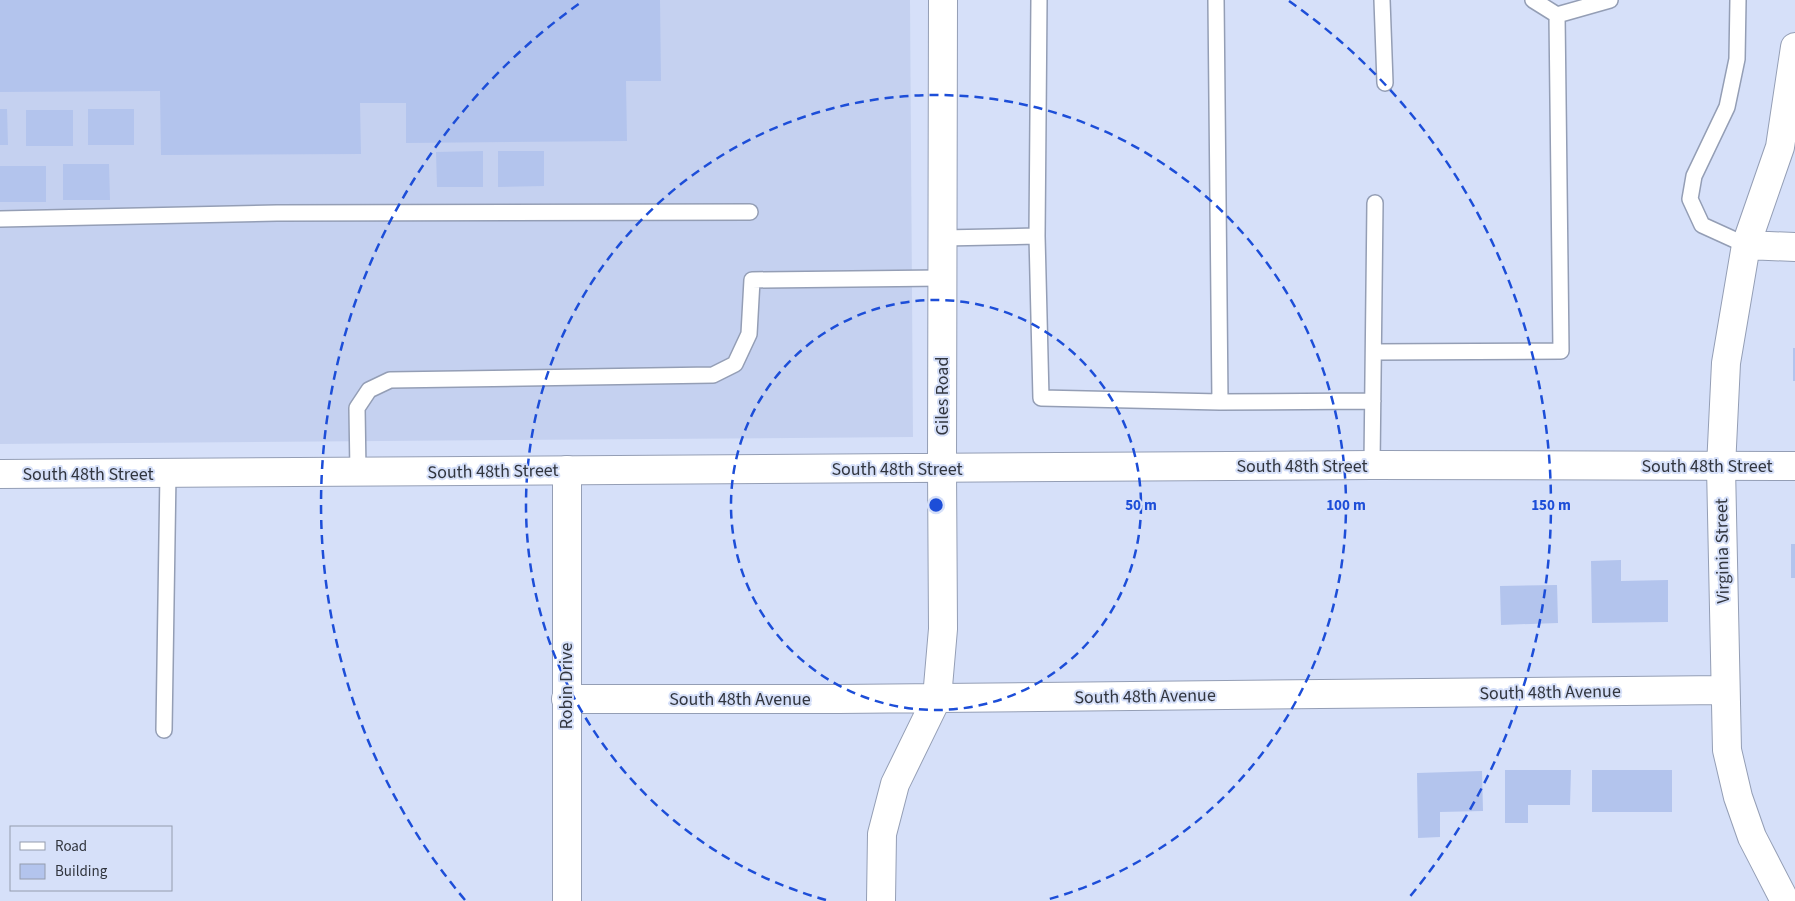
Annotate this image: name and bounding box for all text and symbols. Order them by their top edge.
street label: Giles Road [930,357,955,435]
street label: South 48th Street [1236,454,1368,479]
street label: South 48th Street [1641,454,1773,479]
street label: South 48th Street [831,457,963,482]
street label: South 48th Street [427,458,559,485]
street label: South 48th Street [22,462,154,487]
text: 50 m [1125,495,1157,516]
text: 100 m [1326,495,1366,516]
text: 150 m [1531,495,1571,516]
centre of rings [927,496,945,514]
street label: Virginia Street [1709,498,1736,604]
street label: Robin Drive [554,643,579,729]
street label: South 48th Avenue [1479,679,1621,706]
street label: South 48th Avenue [1074,683,1216,710]
street label: South 48th Avenue [669,687,811,712]
legend [10,826,172,891]
text: Road [55,836,87,857]
text: Building [55,861,108,882]

